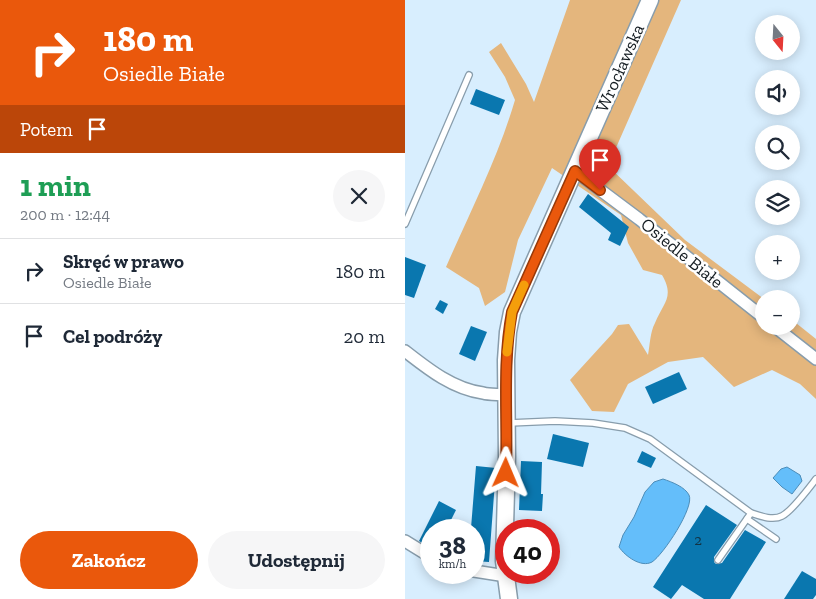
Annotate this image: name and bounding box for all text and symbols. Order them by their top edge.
north arrow [755,15,800,60]
map controls [755,15,800,335]
text: 180 m [103,18,193,60]
icon: right [20,20,85,85]
street label: Wrocławska [591,20,649,115]
text: Osiedle Białe [103,60,225,87]
button: sound [755,70,800,115]
icon: arrive [83,115,111,143]
text: Potem [20,118,73,141]
button: search [755,125,800,170]
pin [579,139,621,190]
icon: arrive [586,146,614,174]
text: 1 min [20,168,91,204]
button: close [333,170,385,222]
button: layers [755,180,800,225]
text: 200 m · 12:44 [20,205,110,224]
street label: Osiedle Białe [636,213,728,293]
button: + [755,235,800,280]
text: Skręć w prawo [63,250,184,273]
icon: right [20,257,48,285]
text: 180 m [336,260,385,283]
text: Osiedle Białe [63,273,152,292]
button: − [755,290,800,335]
icon: arrive [20,322,48,350]
text: Cel podróży [63,325,162,348]
text: 20 m [344,325,385,348]
position arrow [479,446,531,498]
speed limit sign: 40 [495,519,560,584]
text: 38 [439,530,466,560]
button: Zakończ [20,531,198,589]
button: Udostępnij [208,531,385,589]
house number: 2 [694,531,702,549]
text: km/h [439,557,466,571]

